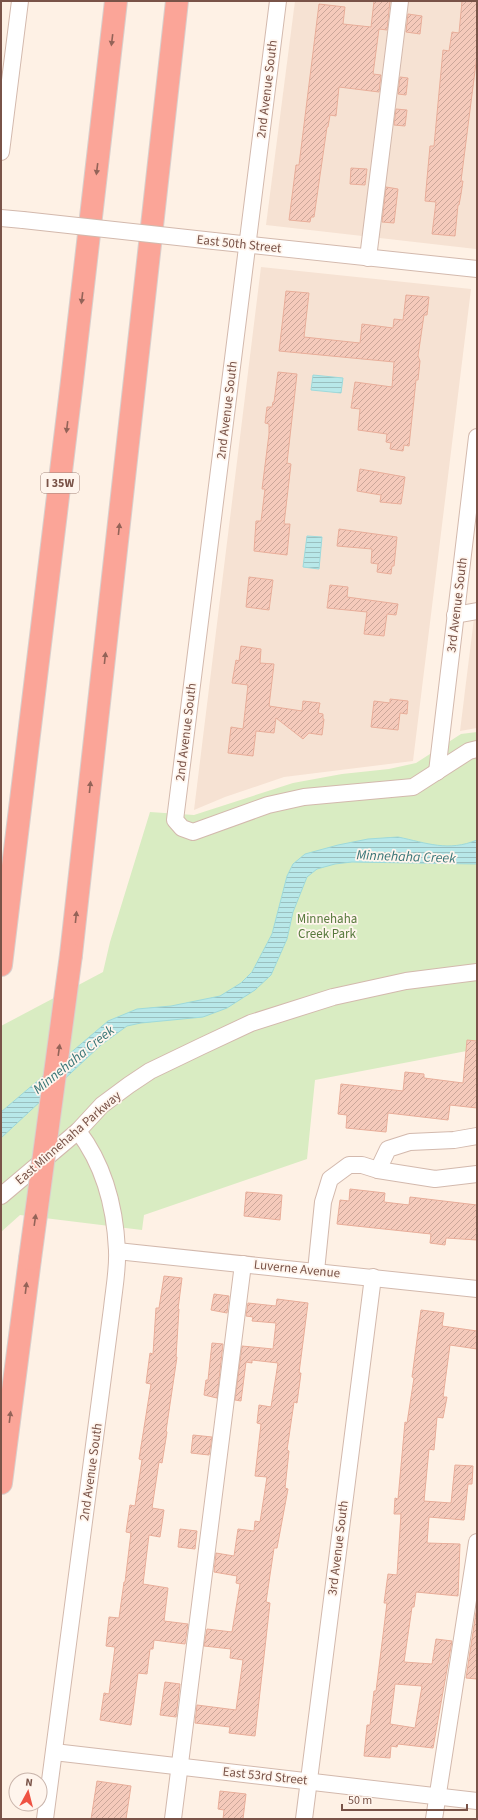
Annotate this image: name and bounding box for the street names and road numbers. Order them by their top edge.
street label: 2nd Avenue South [252,39,282,139]
street label: East 50th Street [196,231,283,257]
street label: 2nd Avenue South [212,360,242,460]
road number: I 35W [41,473,79,493]
street label: 3rd Avenue South [442,556,472,654]
street label: 2nd Avenue South [171,682,201,782]
street label: East Minnehaha Parkway [11,1087,125,1189]
street label: Luverne Avenue [253,1256,341,1282]
street label: 2nd Avenue South [75,1422,107,1522]
street label: 3rd Avenue South [323,1499,353,1597]
street label: East 53rd Street [222,1763,309,1789]

